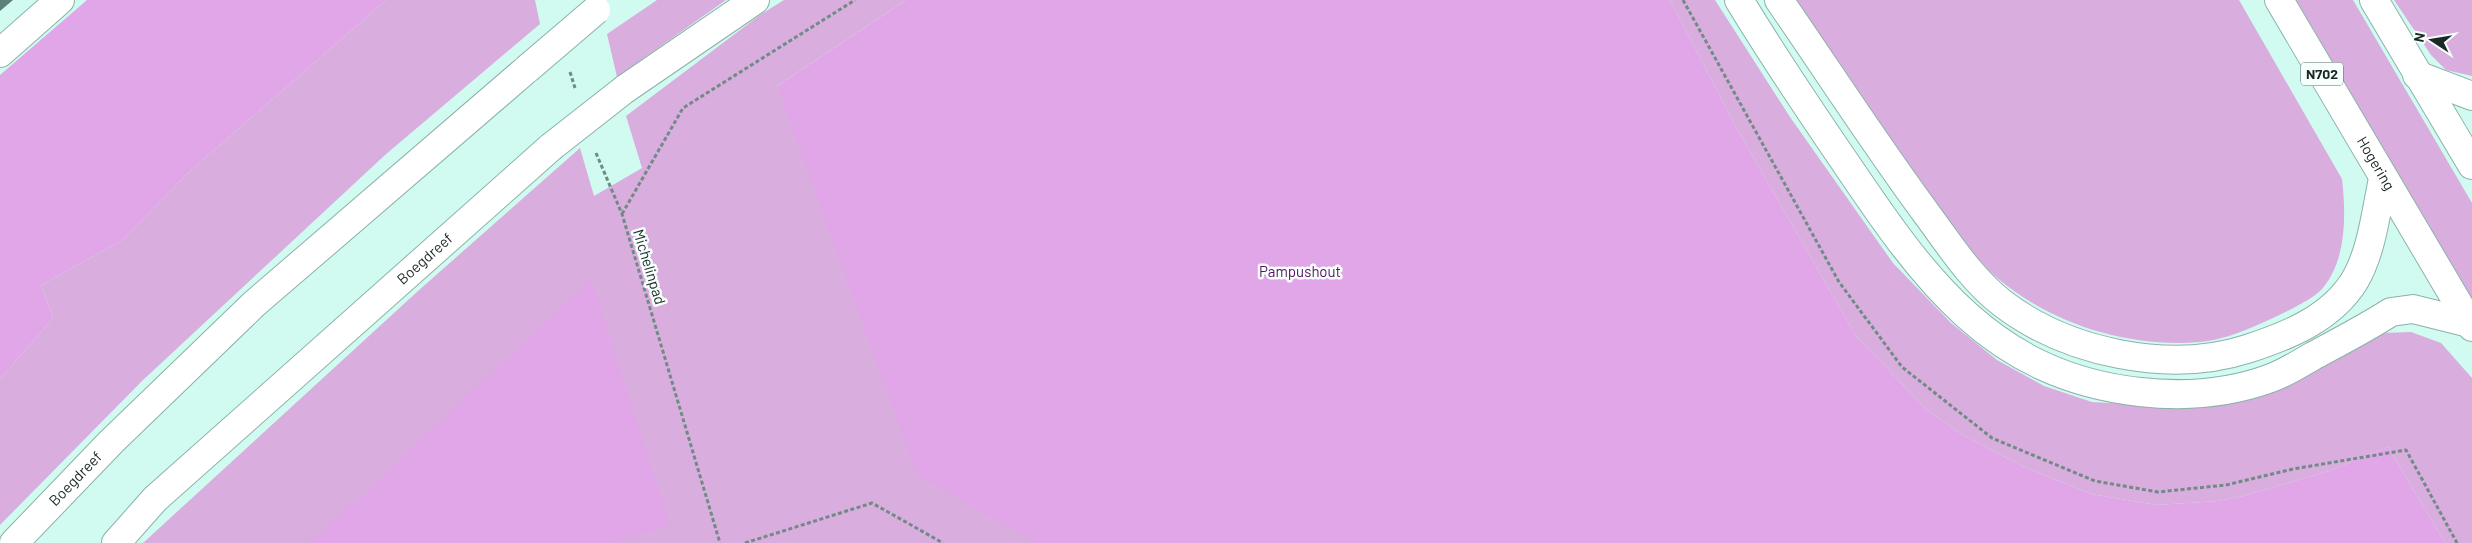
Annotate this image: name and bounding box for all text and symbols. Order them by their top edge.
north arrow [2407,15,2457,65]
text: N [2410,31,2428,44]
road number: N702 [2301,62,2343,86]
street label: Hogering [2354,133,2399,193]
street label: Michelinpad [630,227,670,307]
street label: Boegdreef [393,229,456,288]
park label: Pampushout [1259,262,1341,280]
street label: Boegdreef [45,447,105,509]

